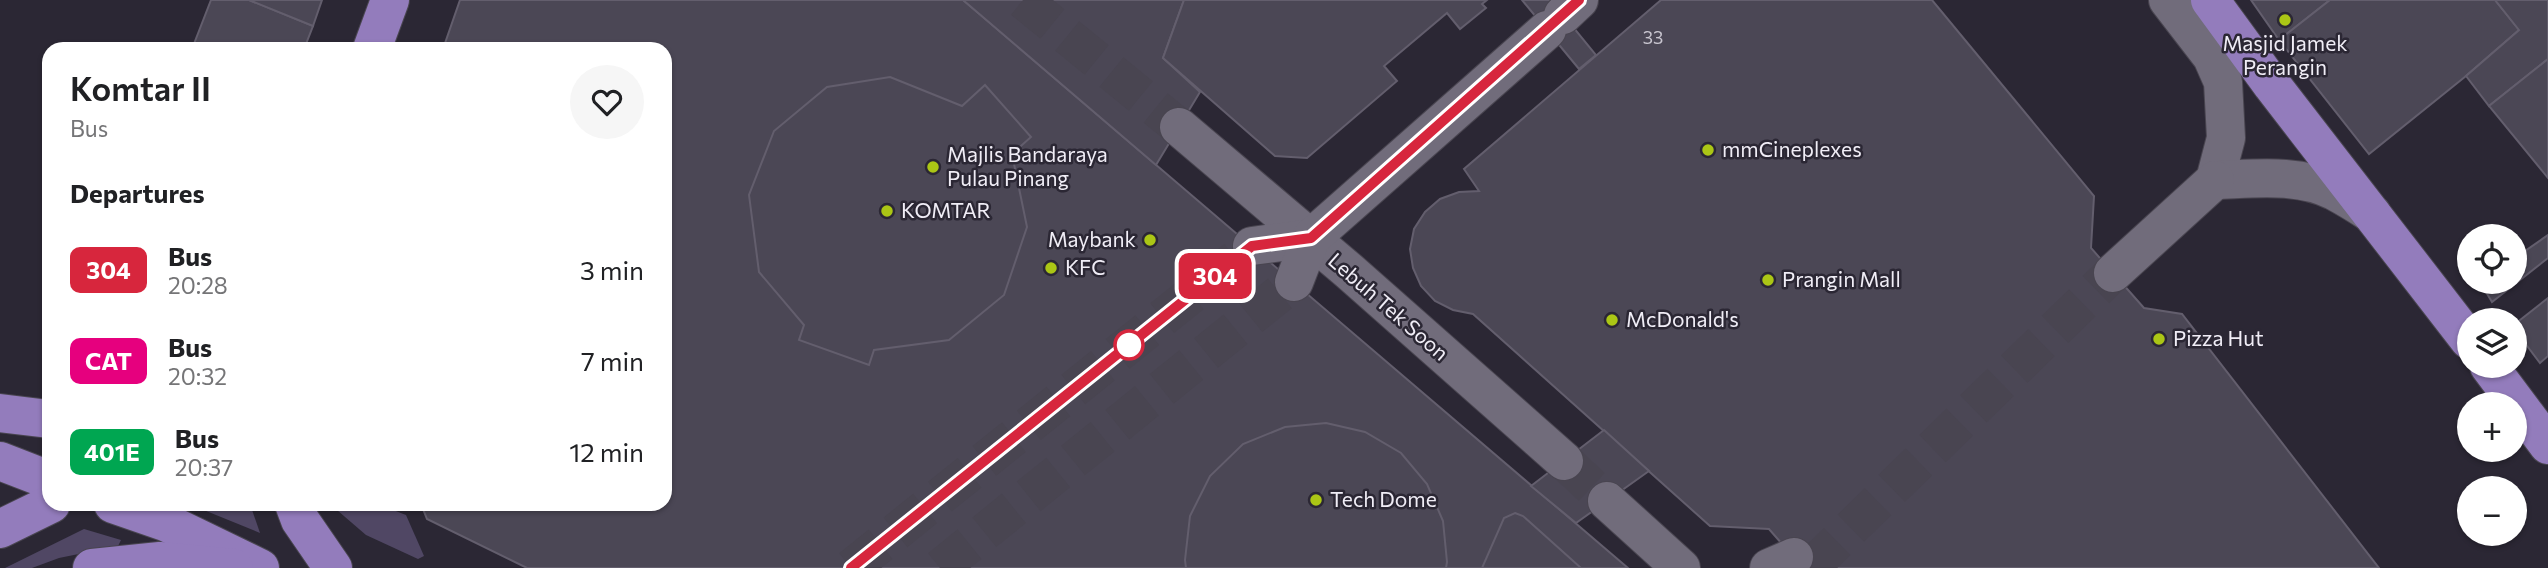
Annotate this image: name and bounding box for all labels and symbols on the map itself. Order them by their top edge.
marker: Masjid Jamek Perangin [2277,12,2293,28]
house number: 33 [1643,26,1663,48]
place label: Masjid Jamek Perangin [2222,30,2348,79]
place label: mmCineplexes [1722,136,1862,161]
place label: Majlis Bandaraya Pulau Pinang [947,141,1108,190]
marker: mmCineplexes [1700,142,1716,158]
marker: Majlis Bandaraya Pulau Pinang [925,159,941,175]
place label: KOMTAR [901,197,991,222]
marker: KOMTAR [879,203,895,219]
place label: Maybank [1048,226,1136,251]
marker: Maybank [1142,232,1158,248]
street label: Lebuh Tek Soon [1324,247,1454,365]
line badge: 304 [1175,253,1255,299]
place label: KFC [1065,254,1106,279]
marker: KFC [1043,260,1059,276]
place label: Prangin Mall [1782,266,1901,291]
marker: Prangin Mall [1760,272,1776,288]
place label: McDonald's [1626,306,1739,331]
marker: McDonald's [1604,312,1620,328]
place label: Pizza Hut [2173,325,2264,350]
unlabelled marker [1114,330,1144,360]
marker: Pizza Hut [2151,331,2167,347]
place label: Tech Dome [1330,486,1437,511]
marker: Tech Dome [1308,492,1324,508]

